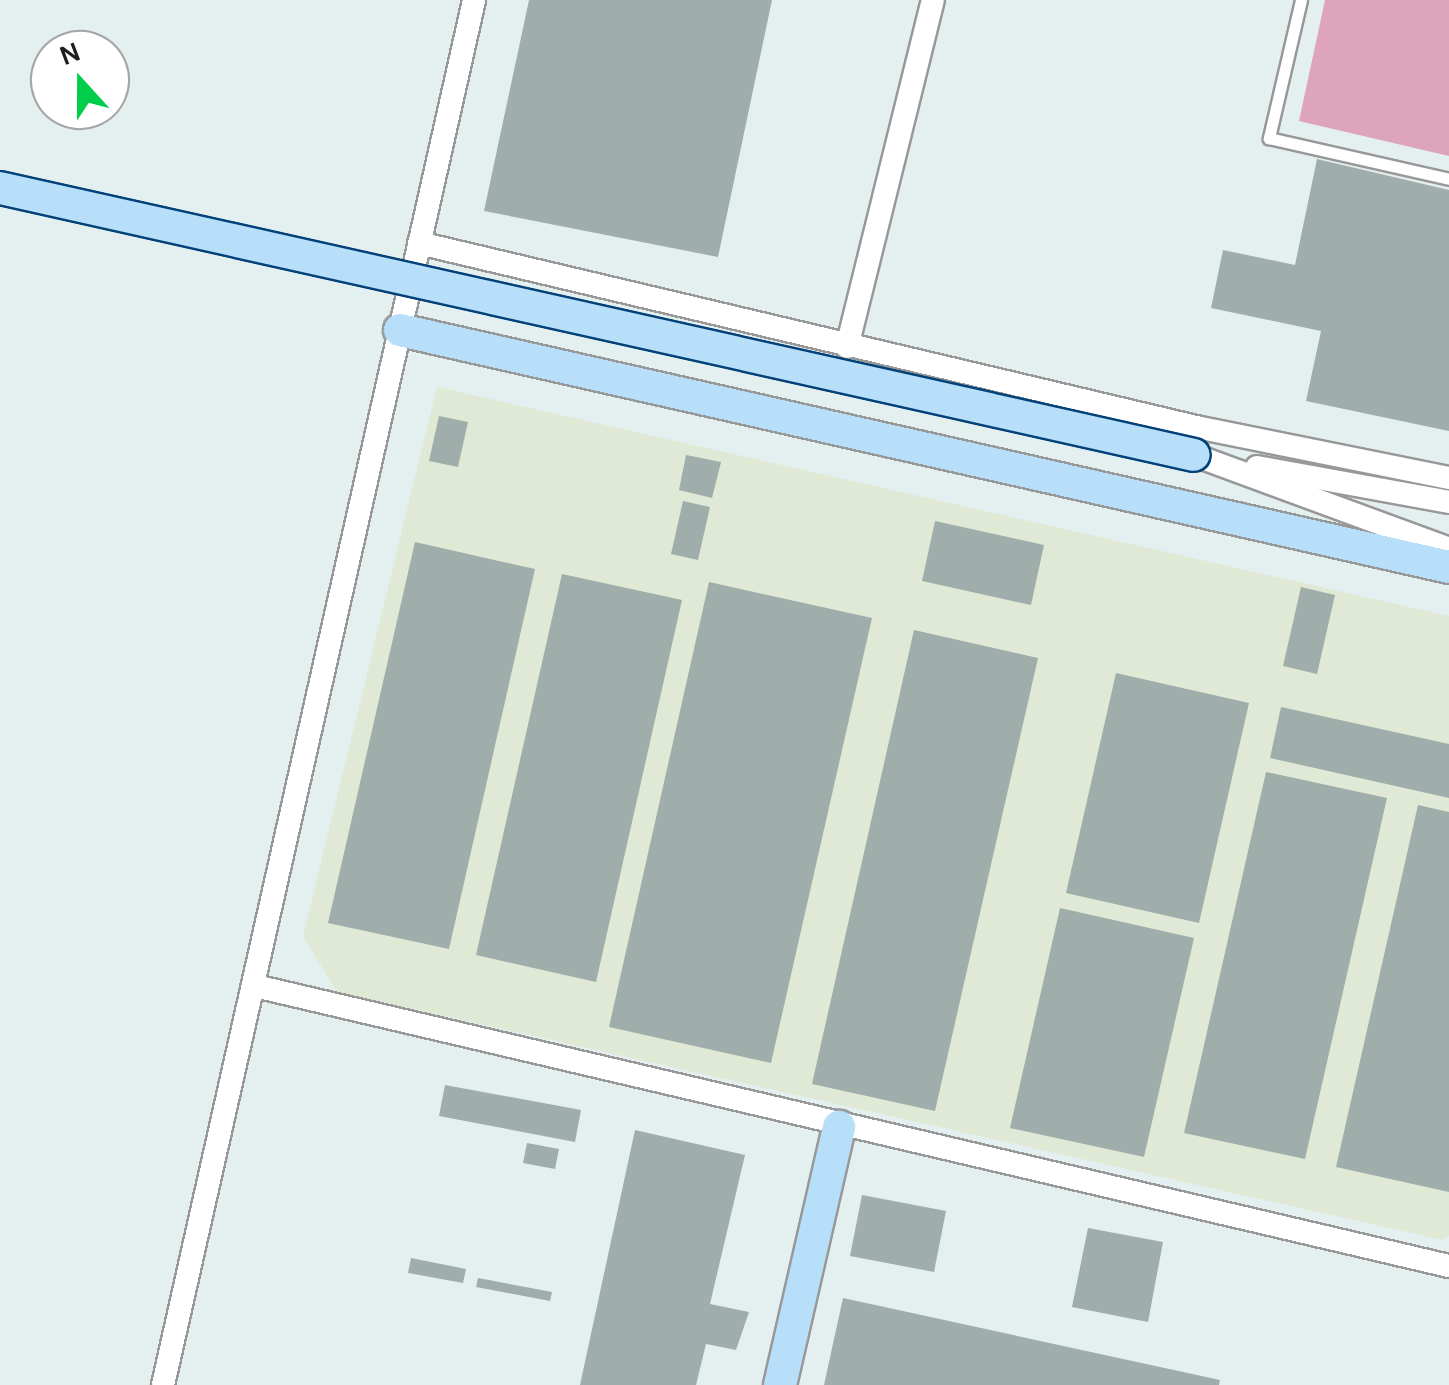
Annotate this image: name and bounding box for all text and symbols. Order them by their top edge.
north arrow [30,30,130,130]
text: N [54,34,85,72]

